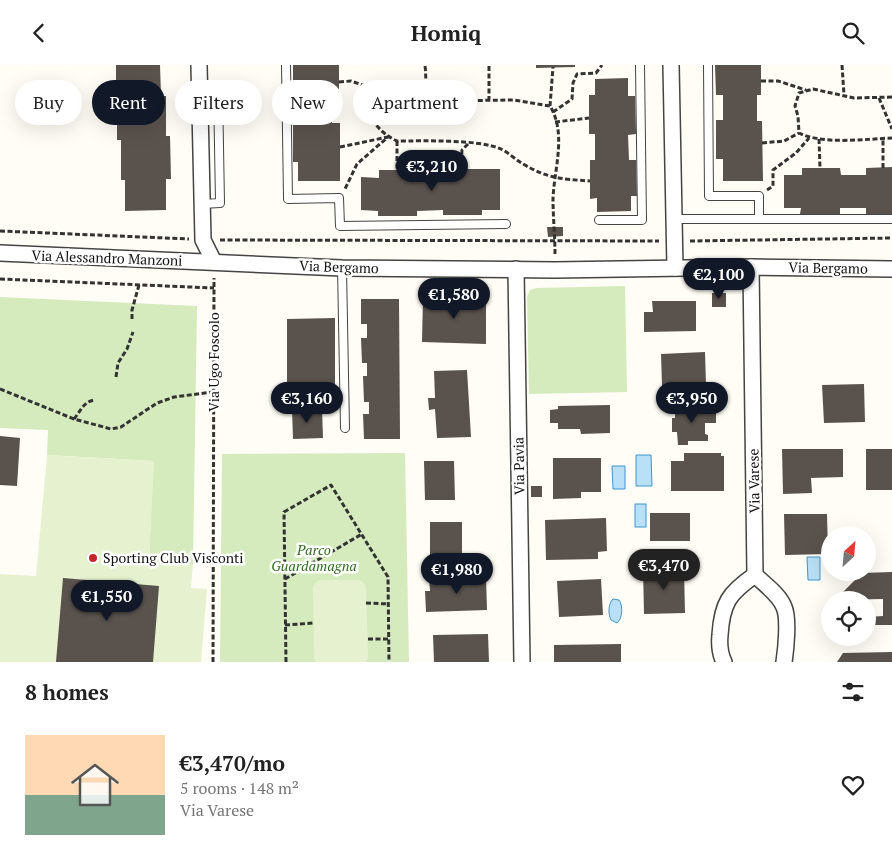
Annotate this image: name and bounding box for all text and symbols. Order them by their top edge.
text: Homiq [411,18,481,47]
icon: back [25,19,53,47]
icon: search [839,19,867,47]
chip: Buy [15,80,82,125]
chip: Rent [92,80,165,125]
chip: Filters [175,80,262,125]
chip: New [272,80,343,125]
chip: Apartment [353,80,477,125]
pin: €3,210 [391,149,473,192]
text: €3,210 [407,155,457,177]
street label: Via Alessandro Manzoni [31,245,183,270]
street label: Via Bergamo [299,256,379,277]
pin: €2,100 [678,257,760,300]
street label: Via Bergamo [788,257,868,278]
text: €2,100 [694,263,744,285]
pin: €1,580 [413,277,495,320]
text: €1,580 [429,283,479,305]
street label: Via Ugo Foscolo [204,312,223,412]
pin: €3,160 [266,381,348,424]
pin: €3,950 [651,381,733,424]
text: €3,160 [282,387,332,409]
text: €3,950 [667,387,717,409]
street label: Via Pavia [508,437,529,495]
street label: Via Varese [743,448,764,514]
north arrow [821,526,876,581]
map controls [821,526,876,646]
park label: Parco Guardamagna [271,540,357,575]
place label: Sporting Club Visconti [103,548,244,567]
pin: €3,470 [623,549,705,591]
marker: Sporting Club Visconti [87,552,99,564]
pin: €1,980 [416,553,498,595]
text: €3,470 [639,554,689,576]
text: €1,980 [432,558,482,580]
pin: €1,550 [66,579,148,622]
text: €1,550 [82,585,132,607]
button: locate [821,591,876,646]
text: 8 homes [25,678,109,706]
icon: filters [839,678,867,706]
text: €3,470/mo [180,749,285,777]
icon: home [65,755,125,815]
icon: heart [839,771,867,799]
text: 5 rooms · 148 m² [180,777,299,799]
text: Via Varese [180,799,254,821]

